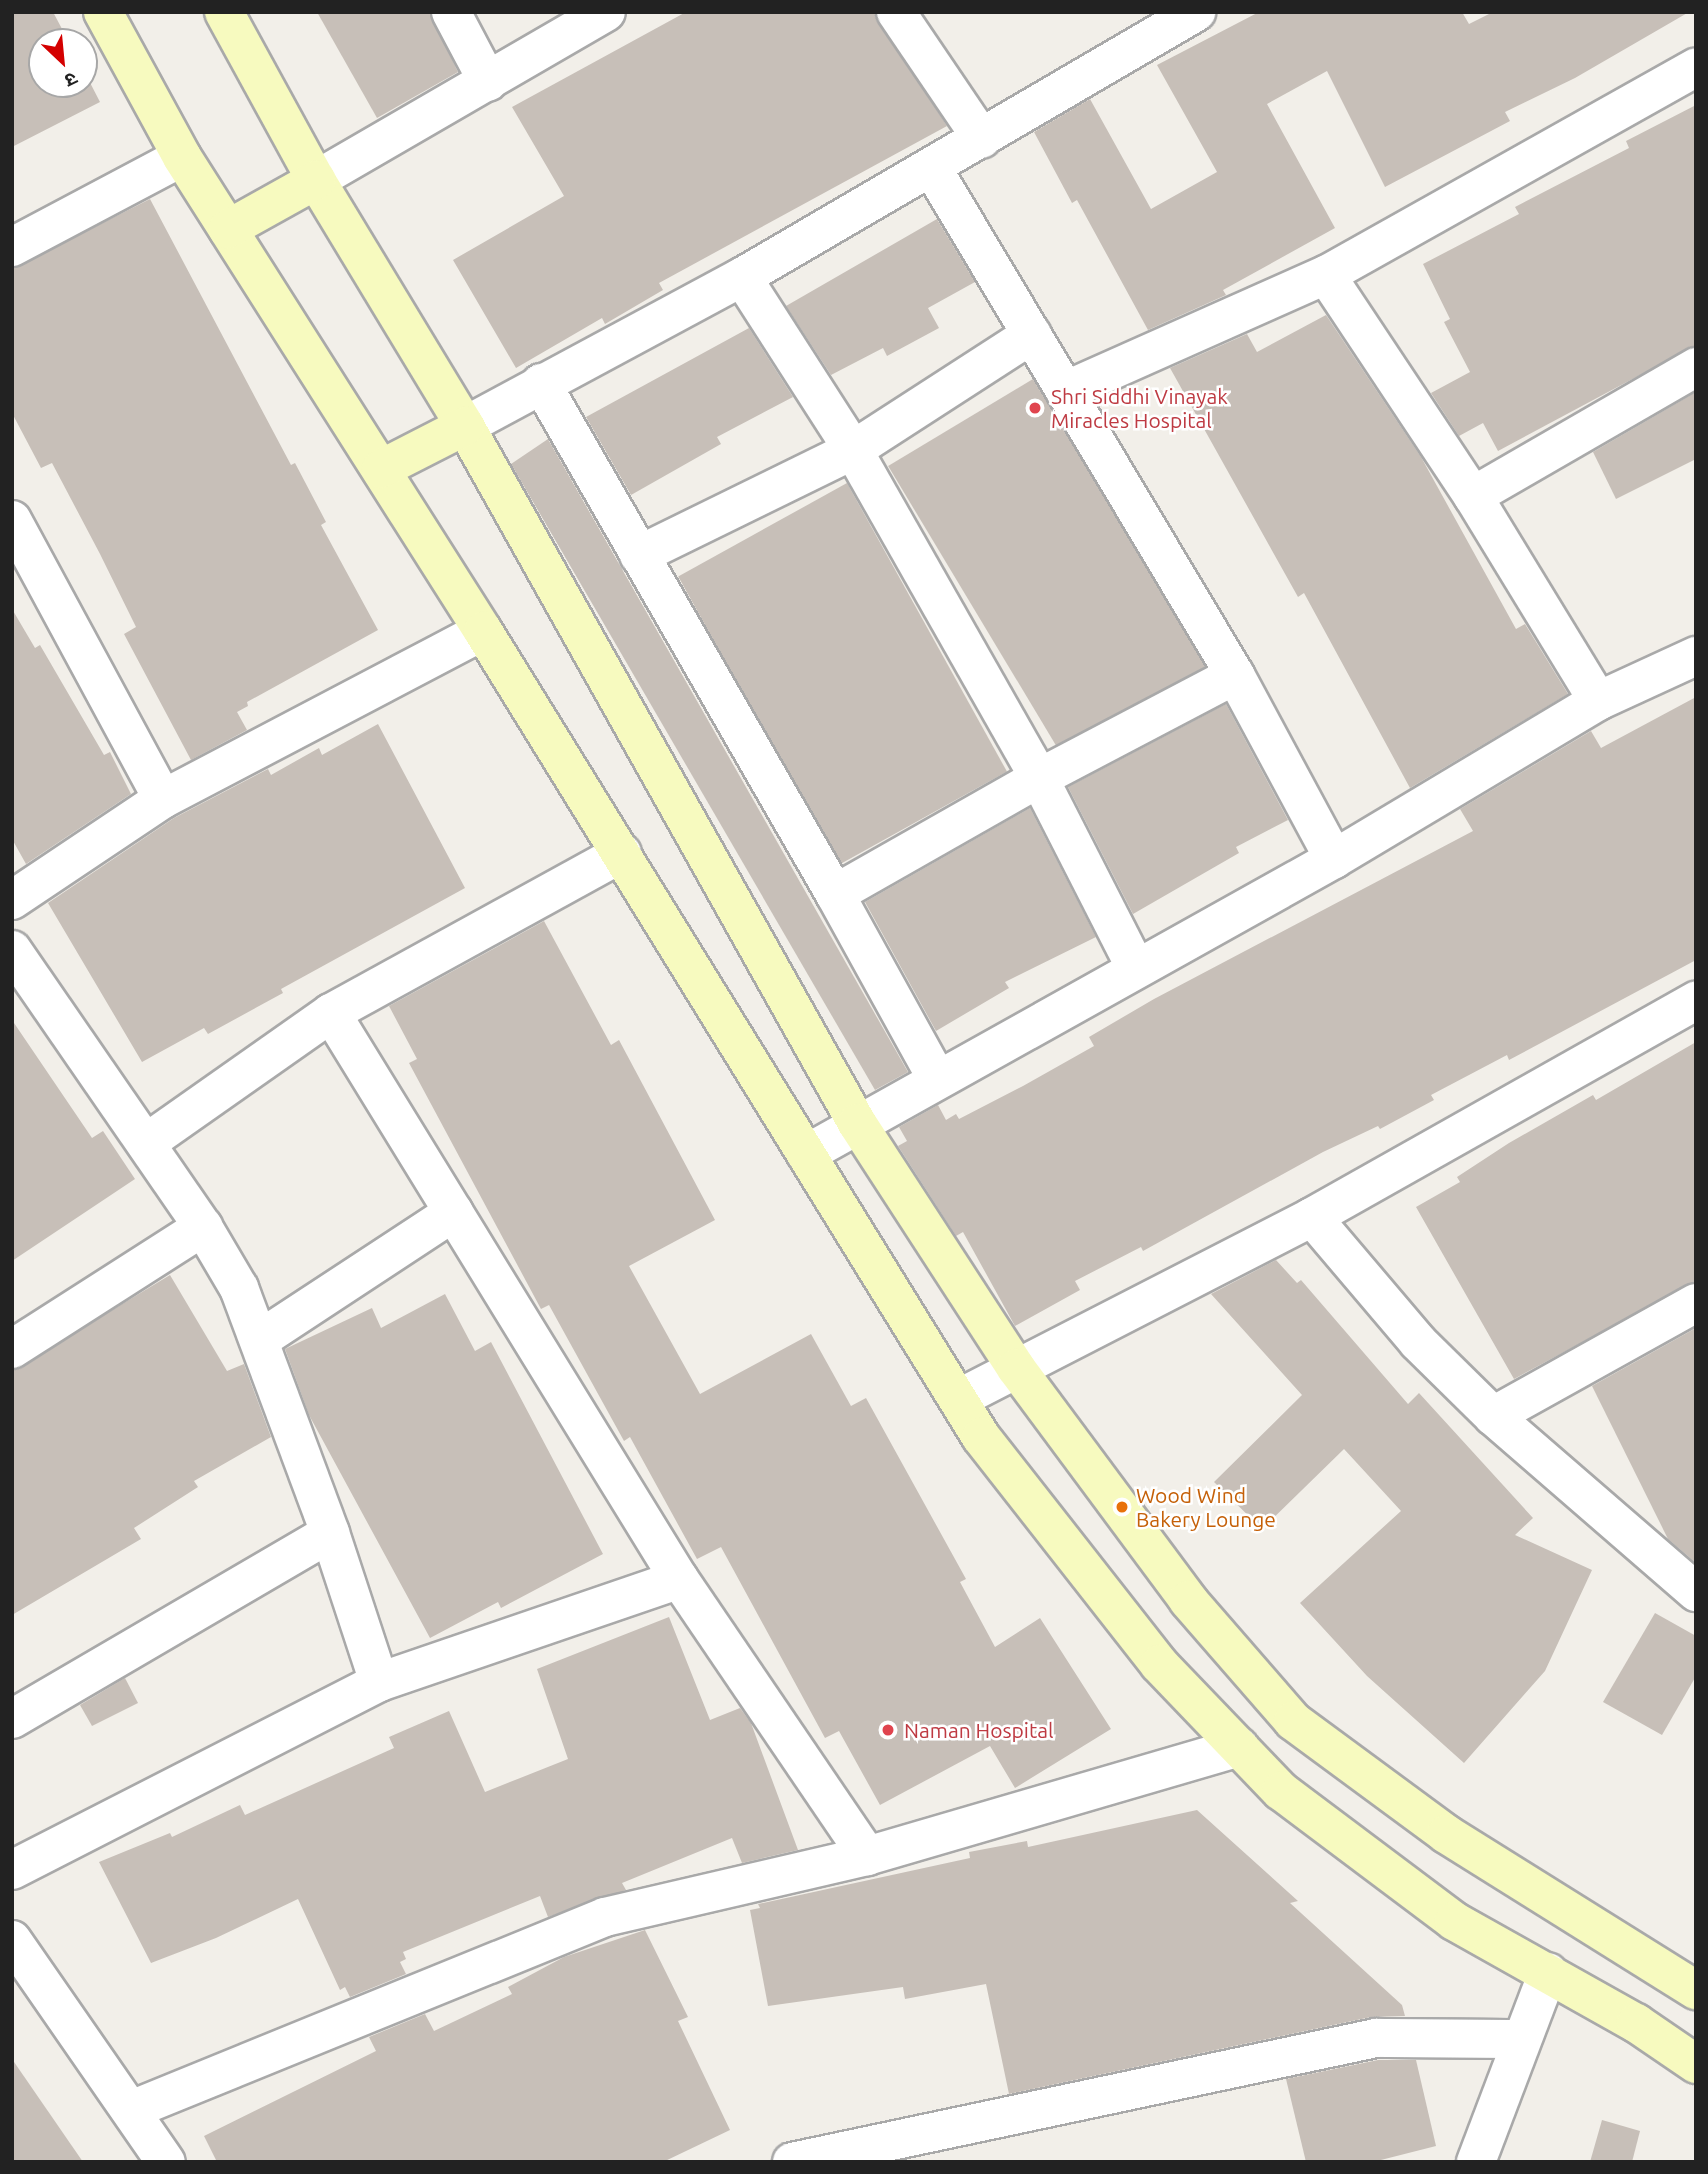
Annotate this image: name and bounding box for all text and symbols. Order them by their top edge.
north arrow [28,28,98,98]
text: उ [62,68,81,92]
place label: Shri Siddhi Vinayak Miracles Hospital [1051,383,1228,433]
marker: Shri Siddhi Vinayak Miracles Hospital [1025,398,1045,418]
place label: Wood Wind Bakery Lounge [1136,1482,1276,1532]
marker: Wood Wind Bakery Lounge [1114,1499,1130,1515]
place label: Naman Hospital [904,1717,1053,1743]
marker: Naman Hospital [878,1720,898,1740]

